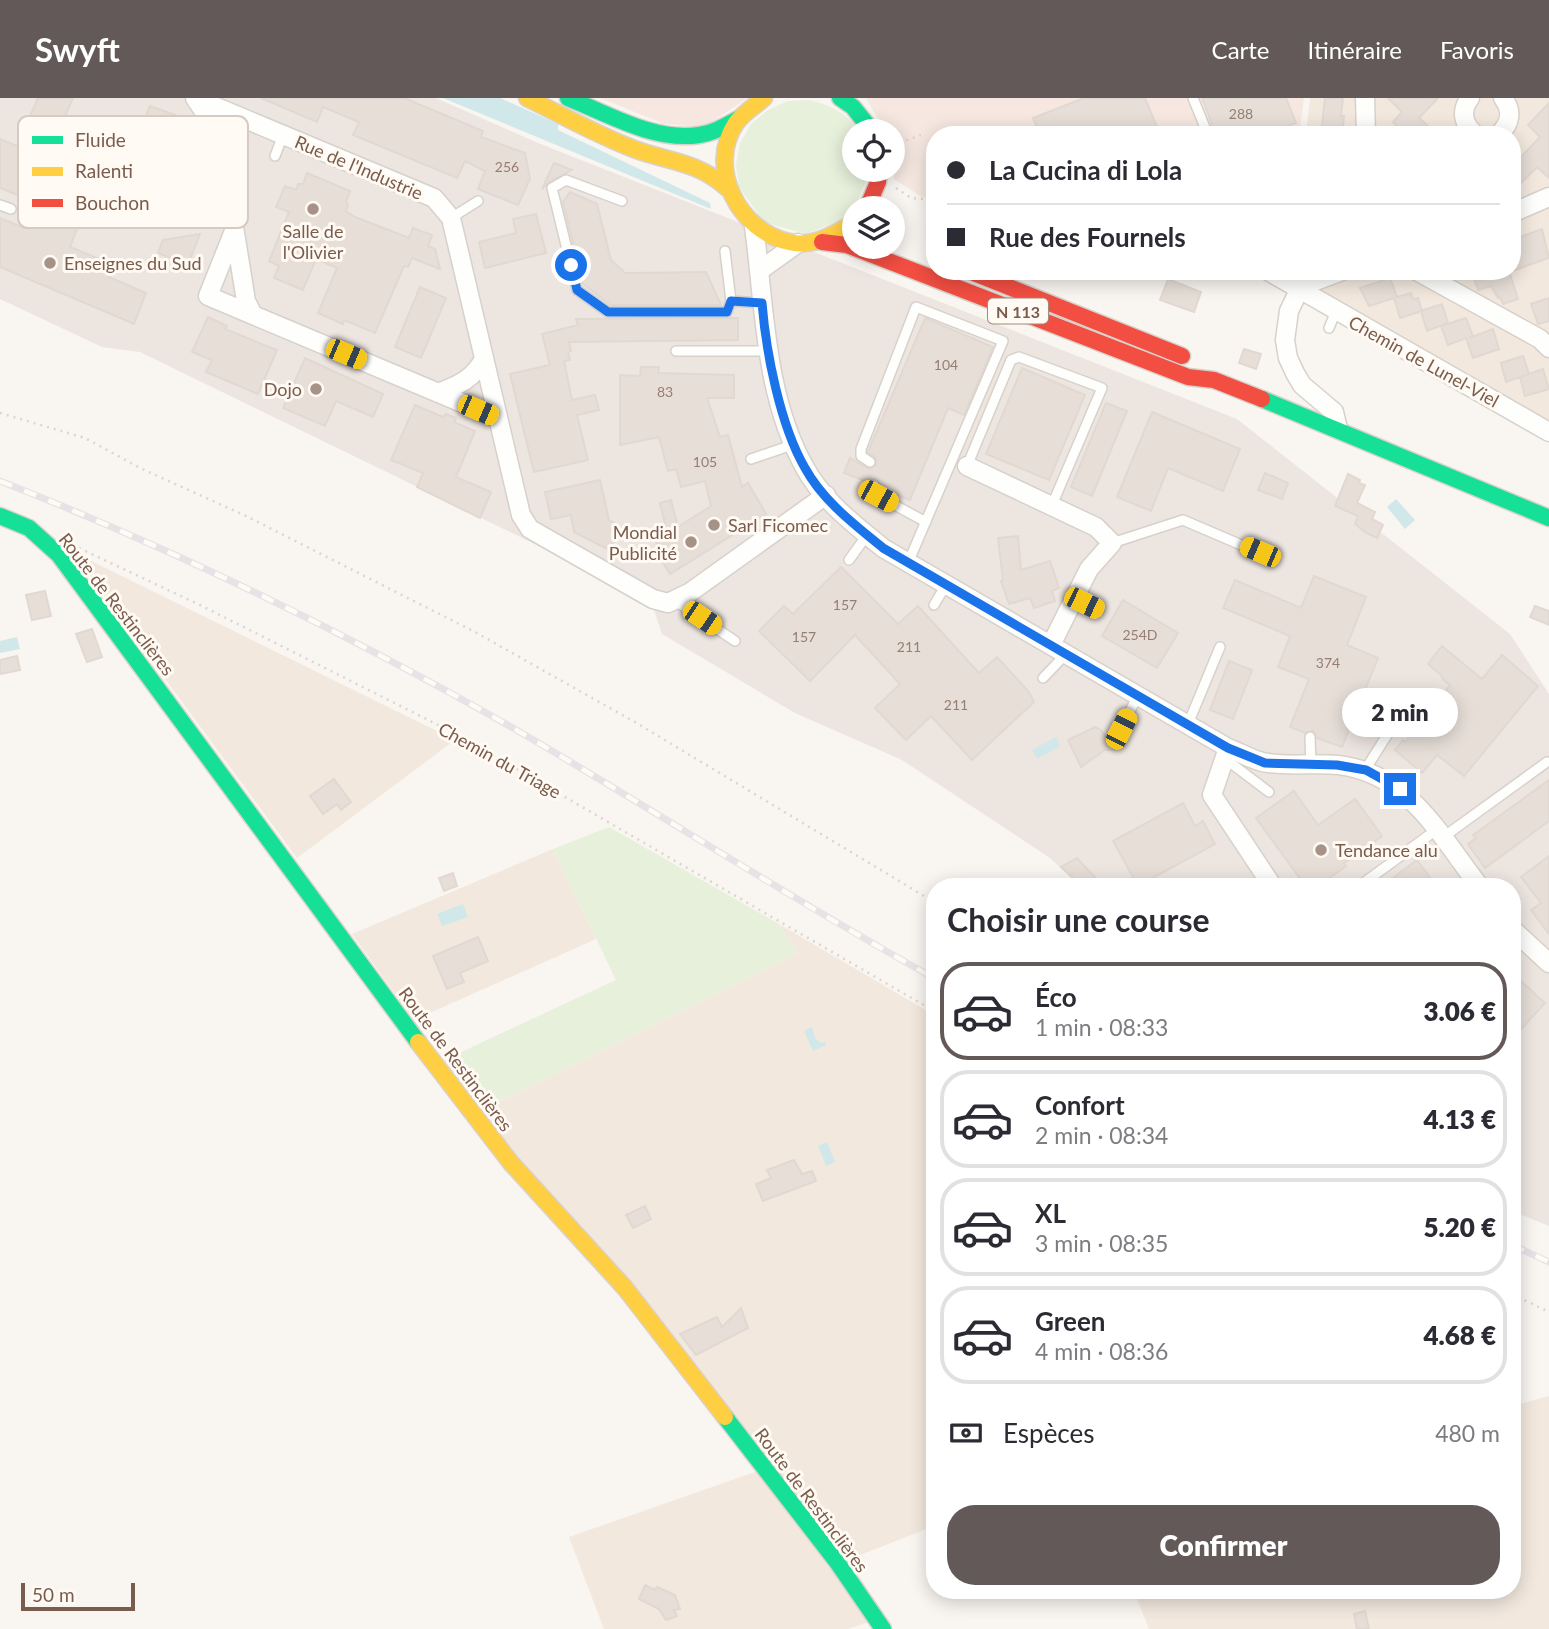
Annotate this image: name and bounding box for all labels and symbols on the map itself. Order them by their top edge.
house number: 288 [1229,105,1253,122]
legend [18,116,248,228]
text: Fluide [75,128,126,151]
street label: Rue de l'Industrie [292,130,426,204]
house number: 256 [495,158,519,175]
text: Ralenti [75,159,133,182]
text: Bouchon [75,191,150,214]
marker: Salle de l'Olivier [305,201,321,217]
place label: Salle de l'Olivier [283,220,344,263]
route start [555,249,587,281]
place label: Enseignes du Sud [64,252,202,274]
marker: Enseignes du Sud [42,255,58,271]
road number: N 113 [988,298,1048,324]
street label: Chemin de Lunel-Viel [1345,311,1503,411]
car [323,336,370,372]
house number: 104 [934,356,958,373]
place label: Dojo [264,378,302,400]
marker: Dojo [308,381,324,397]
house number: 83 [657,383,673,400]
car [455,392,502,428]
house number: 105 [693,453,717,470]
car [855,477,902,515]
place label: Sarl Ficomec [728,514,828,536]
marker: Sarl Ficomec [706,517,722,533]
place label: Mondial Publicité [609,521,677,564]
street label: Route de Restinclières [54,528,180,680]
marker: Mondial Publicité [683,534,699,550]
car [1237,534,1284,570]
car [1061,584,1108,622]
house number: 157 [833,596,857,613]
car [679,598,726,638]
house number: 254D [1122,626,1158,643]
house number: 157 [792,628,816,645]
house number: 211 [897,638,921,655]
house number: 374 [1316,654,1340,671]
callout: 2 min [1342,688,1458,736]
house number: 211 [944,696,968,713]
car [1103,706,1140,752]
street label: Chemin du Triage [435,717,565,803]
route end [1384,773,1416,805]
place label: Tendance alu [1335,839,1438,861]
marker: Tendance alu [1313,842,1329,858]
street label: Route de Restinclières [395,983,518,1136]
street label: Route de Restinclières [751,1424,874,1577]
scale bar [21,1580,135,1612]

